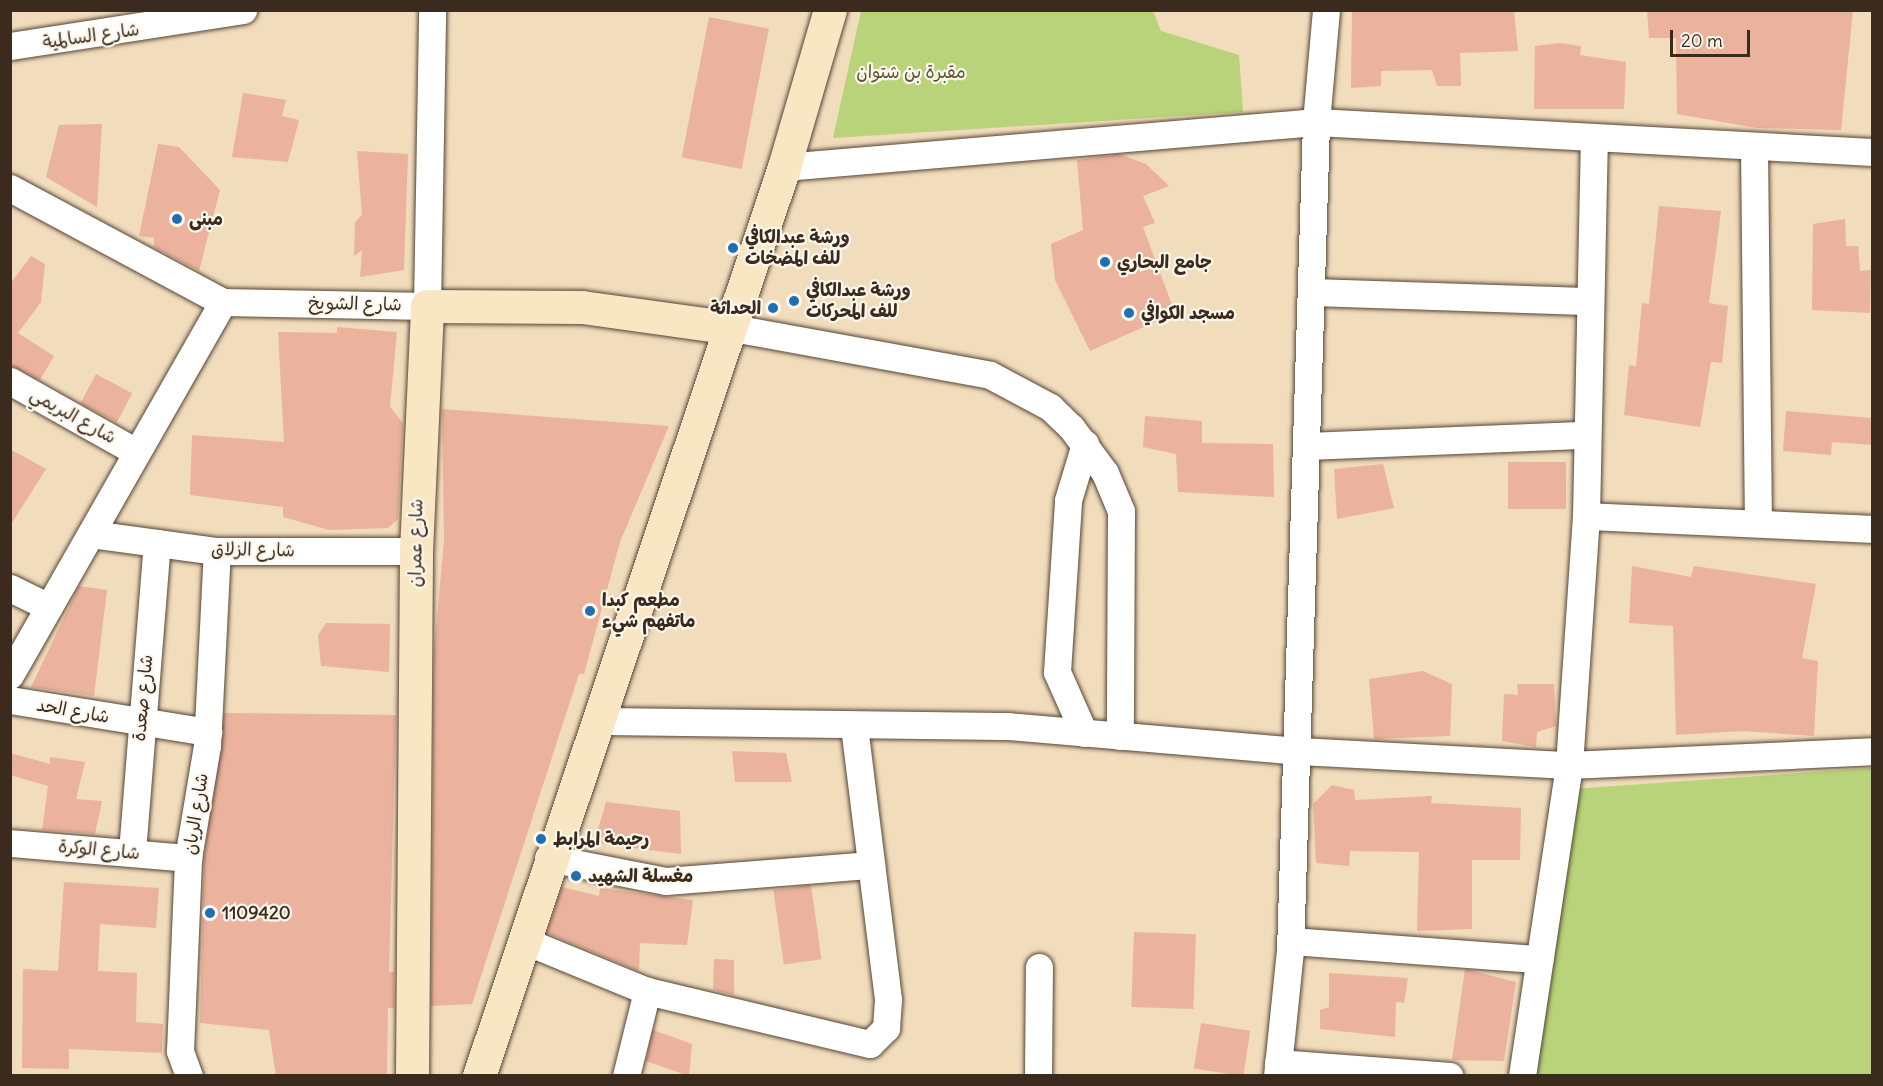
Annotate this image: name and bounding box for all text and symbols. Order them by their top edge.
scale bar [1673,18,1752,56]
street label: شارع السالمية [41,19,141,53]
text: 20 m [1681,29,1723,52]
park label: مقبرة بن شتوان [856,61,966,83]
place label: مبنى [189,208,223,230]
marker: مبنى [170,212,184,226]
place label: ورشة عبدالكافي للف المضخات [745,227,850,270]
marker: ورشة عبدالكافي للف المضخات [726,241,740,255]
place label: جامع البحاري [1117,251,1212,273]
marker: جامع البحاري [1098,255,1112,269]
place label: ورشة عبدالكافي للف المحركات [806,280,911,322]
street label: شارع الشويخ [308,292,402,316]
marker: ورشة عبدالكافي للف المحركات [787,294,801,308]
place label: الحداثة [710,297,761,319]
marker: الحداثة [766,301,780,315]
place label: مسجد الكوافي [1141,302,1235,324]
marker: مسجد الكوافي [1122,306,1136,320]
street label: شارع البريمي [26,384,120,448]
street label: شارع عمران [404,499,428,587]
street label: شارع الزلاق [211,538,295,562]
place label: مطعم كبدا ماتفهم شيء [602,590,695,632]
marker: مطعم كبدا ماتفهم شيء [583,604,597,618]
street label: شارع صعدة [128,654,158,742]
street label: شارع الحد [35,694,111,728]
street label: شارع الريان [179,772,213,856]
place label: رحيمة المرابط [553,828,649,850]
marker: رحيمة المرابط [534,832,548,846]
street label: شارع الوكرة [57,836,141,864]
place label: مغسلة الشهيد [588,865,693,887]
marker: مغسلة الشهيد [569,869,583,883]
place label: 1109420 [222,902,291,924]
marker: 1109420 [203,906,217,920]

